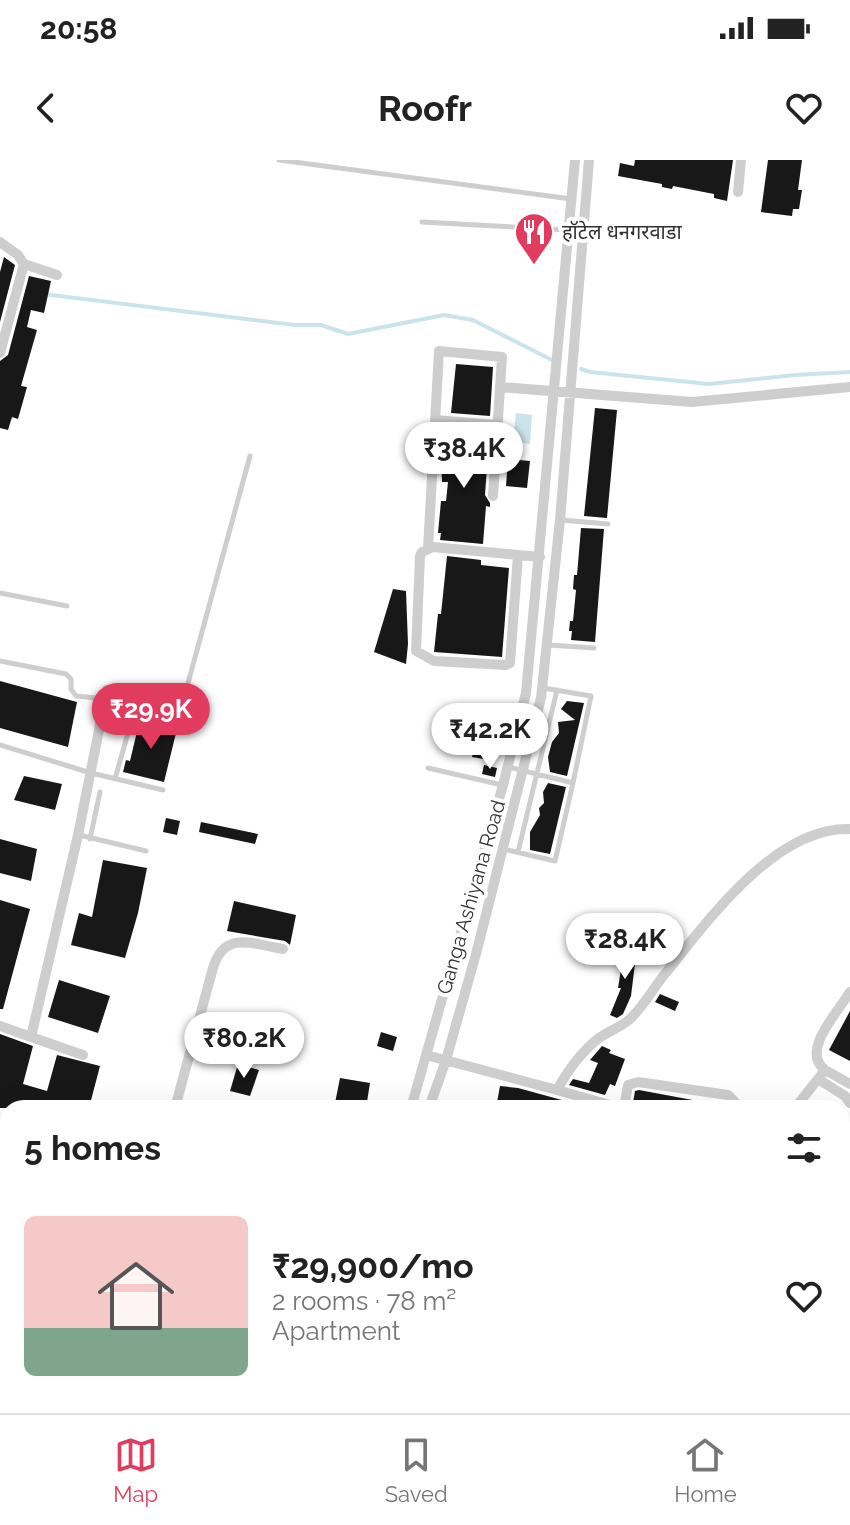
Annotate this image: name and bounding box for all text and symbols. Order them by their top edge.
text: 20:58 [40,11,118,46]
icon: back [24,86,68,130]
icon: heart [782,86,826,130]
text: Roofr [378,87,472,129]
restaurant icon: हॉटेल धनगरवाडा [513,211,555,266]
place label: हॉटेल धनगरवाडा [562,220,682,244]
pin: ₹38.4K [399,422,529,490]
text: ₹38.4K [423,433,505,463]
pin: ₹29.9K [86,683,216,751]
text: ₹29.9K [110,694,192,724]
pin: ₹42.2K [425,703,555,771]
text: ₹42.2K [449,714,531,744]
street label: Ganga Ashiyana Road [432,797,510,997]
pin: ₹28.4K [560,913,690,981]
text: ₹28.4K [584,924,666,954]
pin: ₹80.2K [179,1012,309,1080]
text: ₹80.2K [202,1023,286,1053]
icon: filters [782,1126,826,1170]
text: 5 homes [24,1128,161,1168]
text: ₹29,900/mo [272,1246,474,1286]
icon: home [88,1248,184,1344]
icon: heart [782,1274,826,1318]
text: 2 rooms · 78 m² [272,1286,456,1316]
text: Apartment [272,1316,401,1346]
tab: Map [113,1433,158,1507]
tab: Saved [385,1433,448,1507]
tab: Home [674,1433,737,1507]

